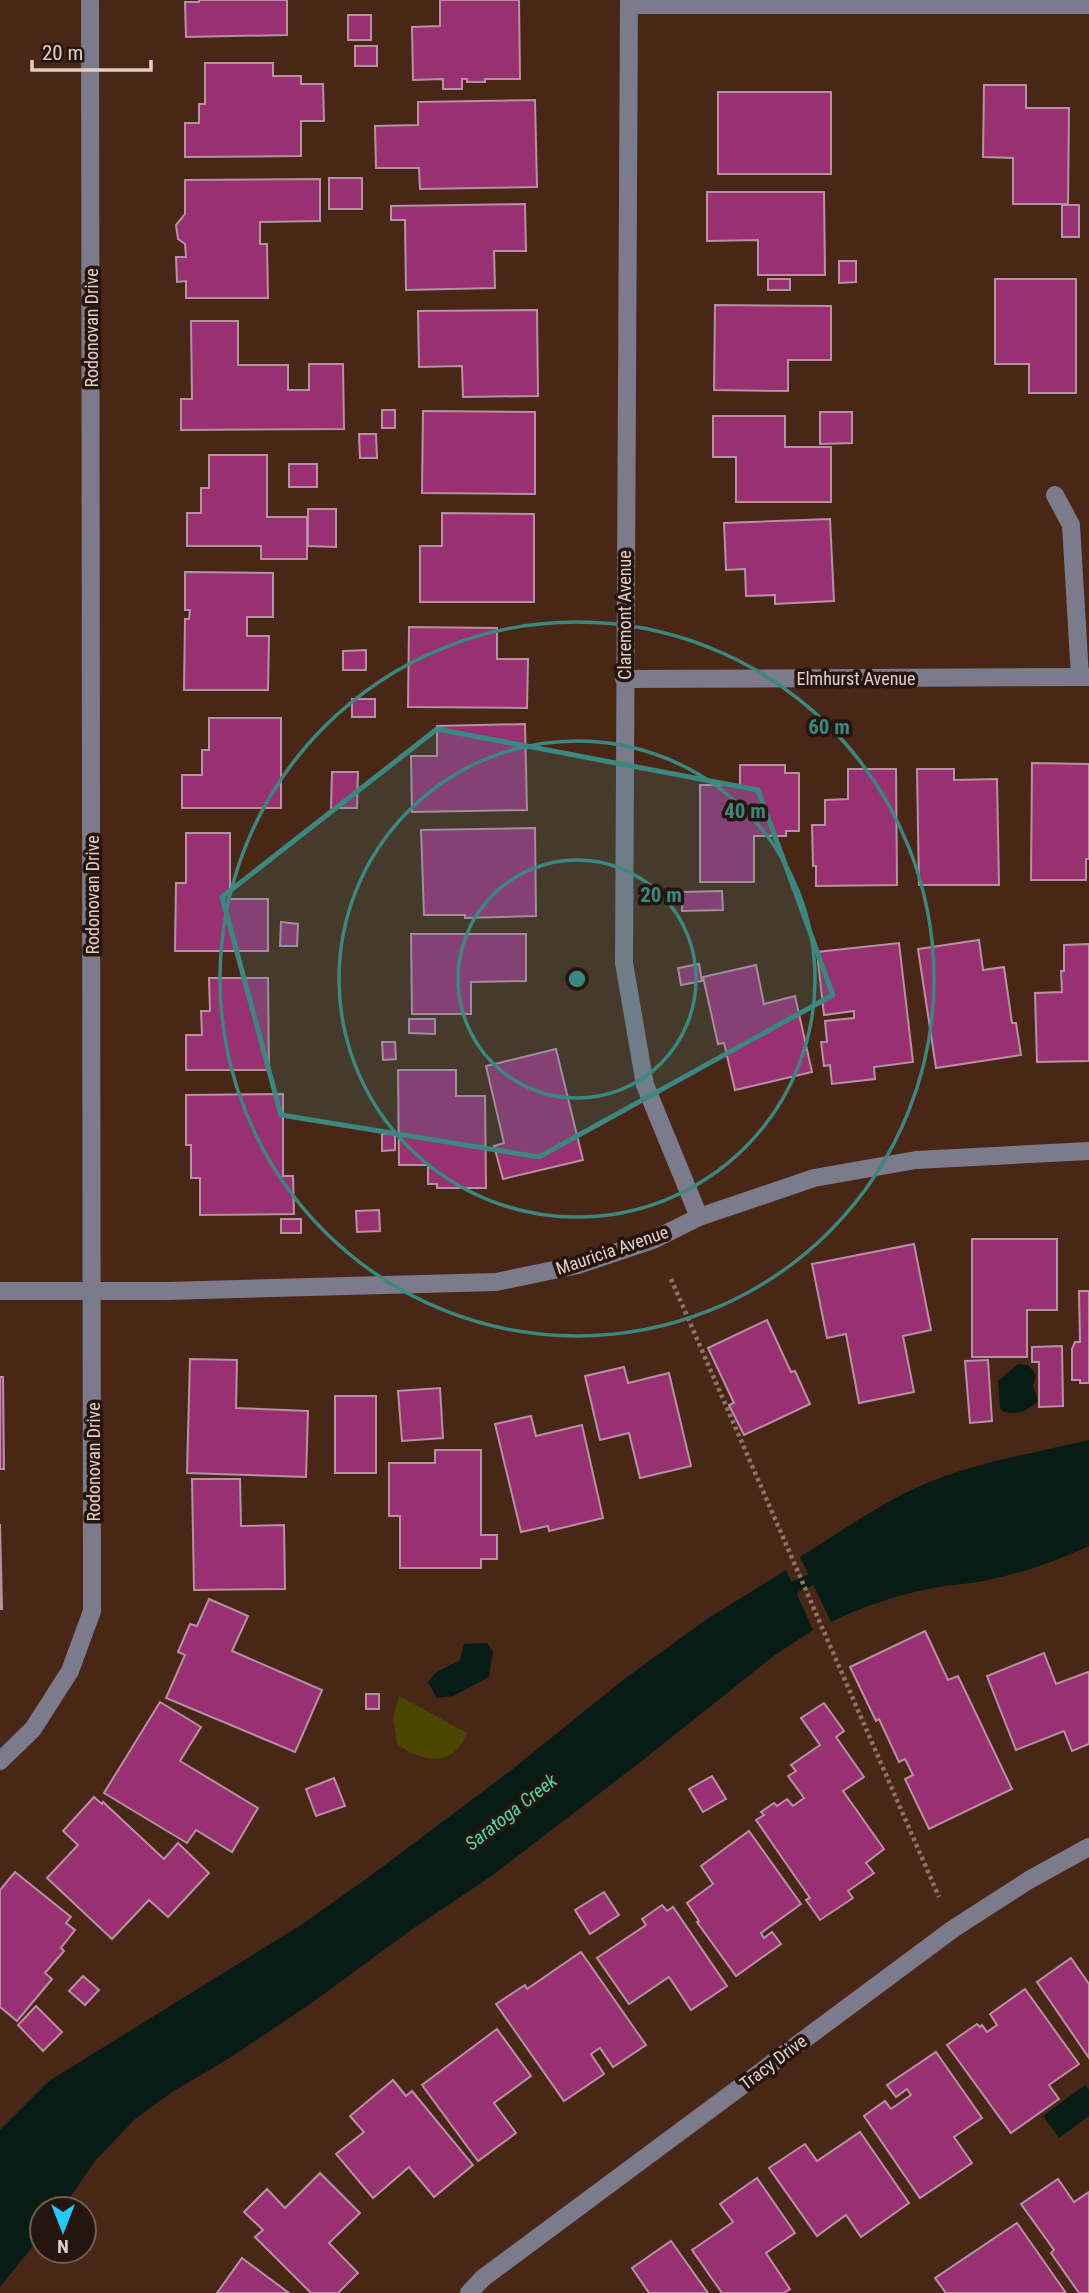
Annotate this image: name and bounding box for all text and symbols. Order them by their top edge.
scale bar [32,28,150,72]
text: 20 m [42,41,83,65]
street label: Rodonovan Drive [81,268,102,388]
street label: Claremont Avenue [614,550,635,680]
street label: Elmhurst Avenue [797,668,916,689]
text: 60 m [808,715,850,739]
text: 40 m [724,799,766,823]
street label: Rodonovan Drive [82,835,103,955]
text: 20 m [640,883,682,907]
centre of rings [565,967,589,991]
street label: Mauricia Avenue [553,1221,671,1279]
street label: Rodonovan Drive [83,1402,104,1522]
water label: Saratoga Creek [460,1768,562,1855]
street label: Tracy Drive [735,2030,811,2094]
north arrow [28,2195,98,2265]
text: N [57,2235,69,2258]

